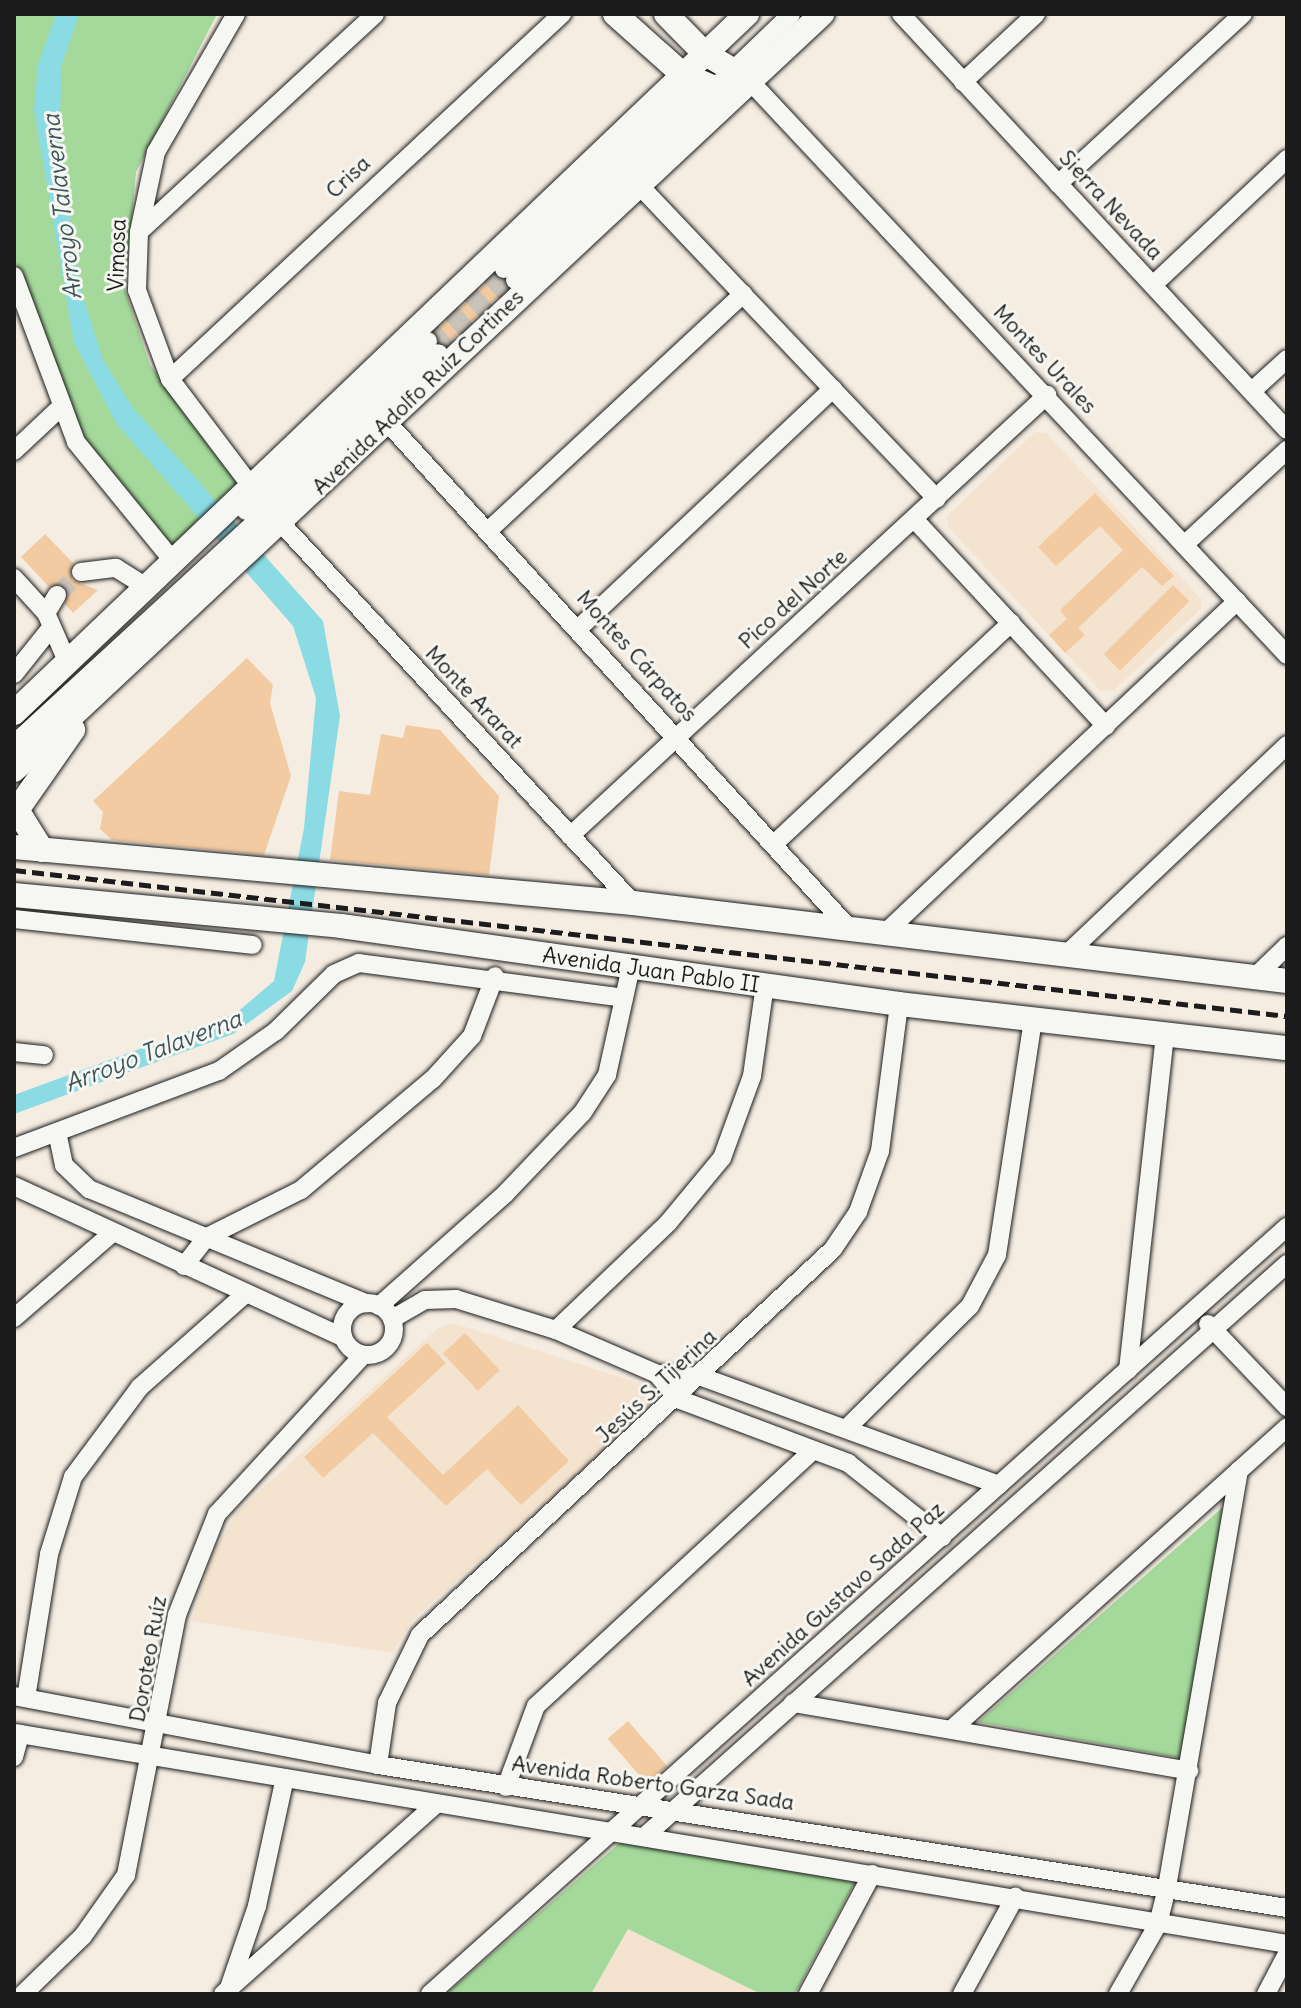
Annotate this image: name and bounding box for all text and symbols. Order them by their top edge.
water label: Arroyo Talaverna [36,113,88,301]
street label: Sierra Nevada [1054,145,1168,265]
street label: Crisa [320,150,376,204]
street label: Vimosa [103,218,131,292]
street label: Avenida Adolfo Ruíz Cortines [307,284,529,500]
street label: Montes Urales [988,299,1102,419]
street label: Pico del Norte [733,543,853,655]
street label: Montes Cárpatos [571,585,703,727]
street label: Monte Ararat [420,640,528,754]
street label: Avenida Juan Pablo II [541,942,761,998]
water label: Arroyo Talaverna [61,1004,245,1098]
street label: Jesús S. Tijerina [590,1323,722,1449]
street label: Avenida Gustavo Sada Paz [736,1496,950,1692]
street label: Doroteo Ruíz [124,1594,172,1724]
street label: Avenida Roberto Garza Sada [510,1750,796,1816]

